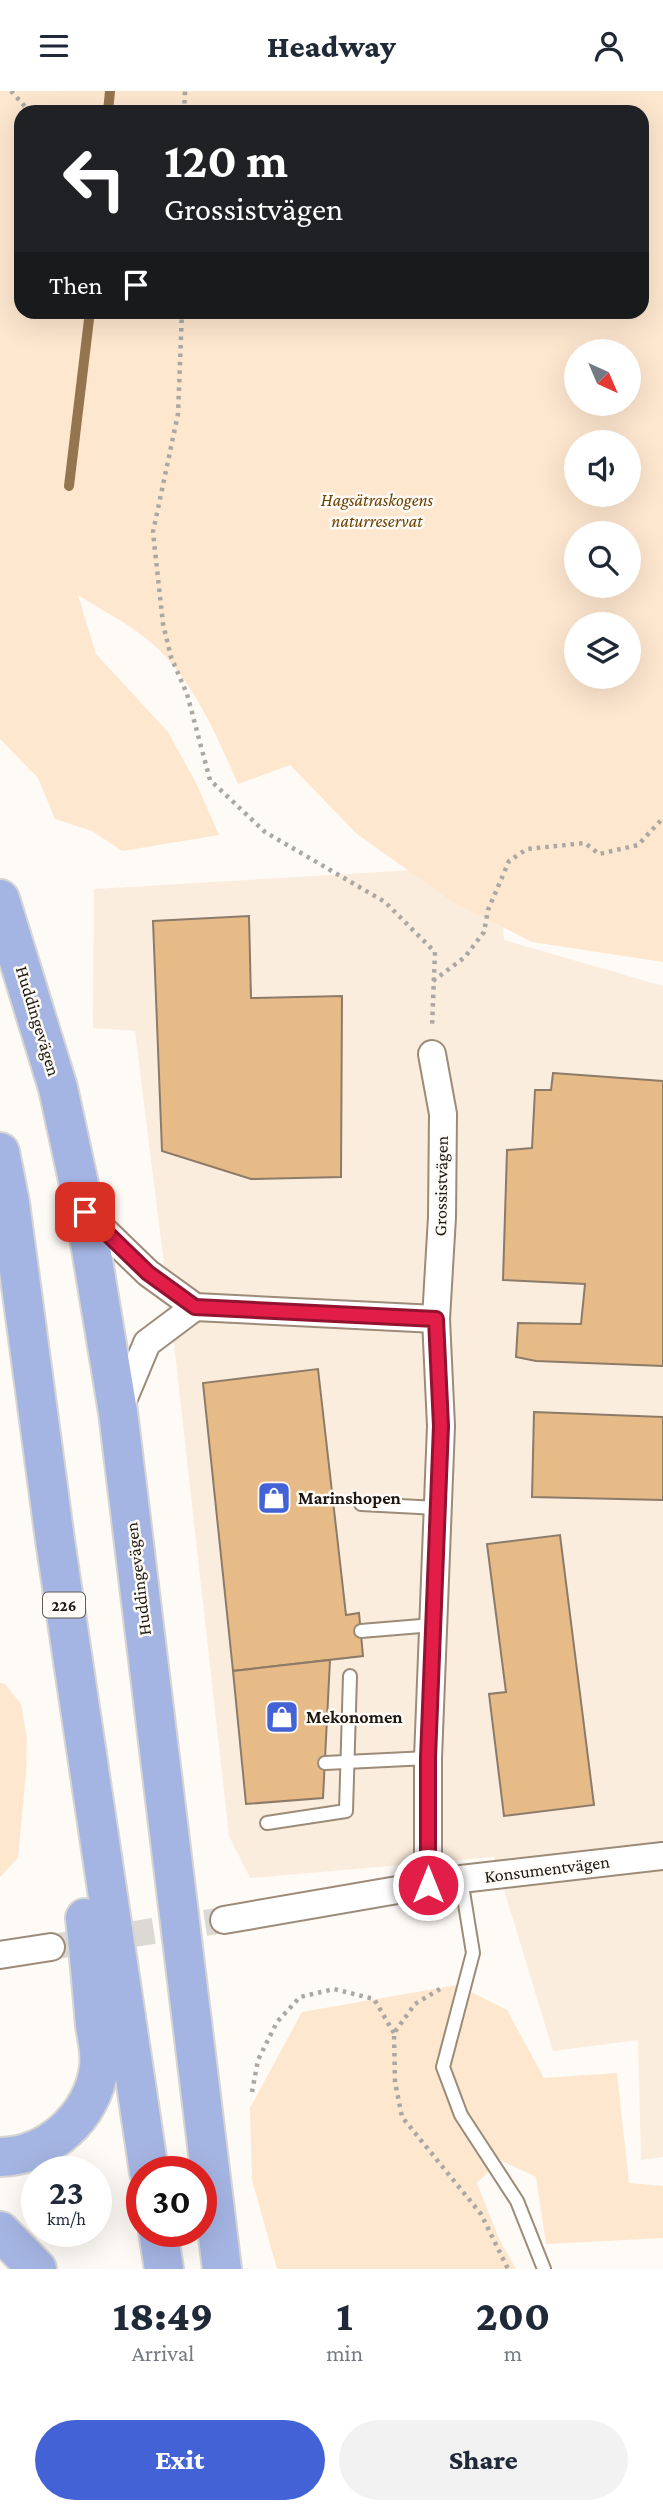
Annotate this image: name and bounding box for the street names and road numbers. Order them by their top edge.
street label: Huddingevägen [12,964,64,1079]
street label: Grossistvägen [430,1135,452,1237]
street label: Huddingevägen [121,1521,155,1637]
road number: 226 [43,1593,85,1617]
street label: Konsumentvägen [483,1851,611,1887]

